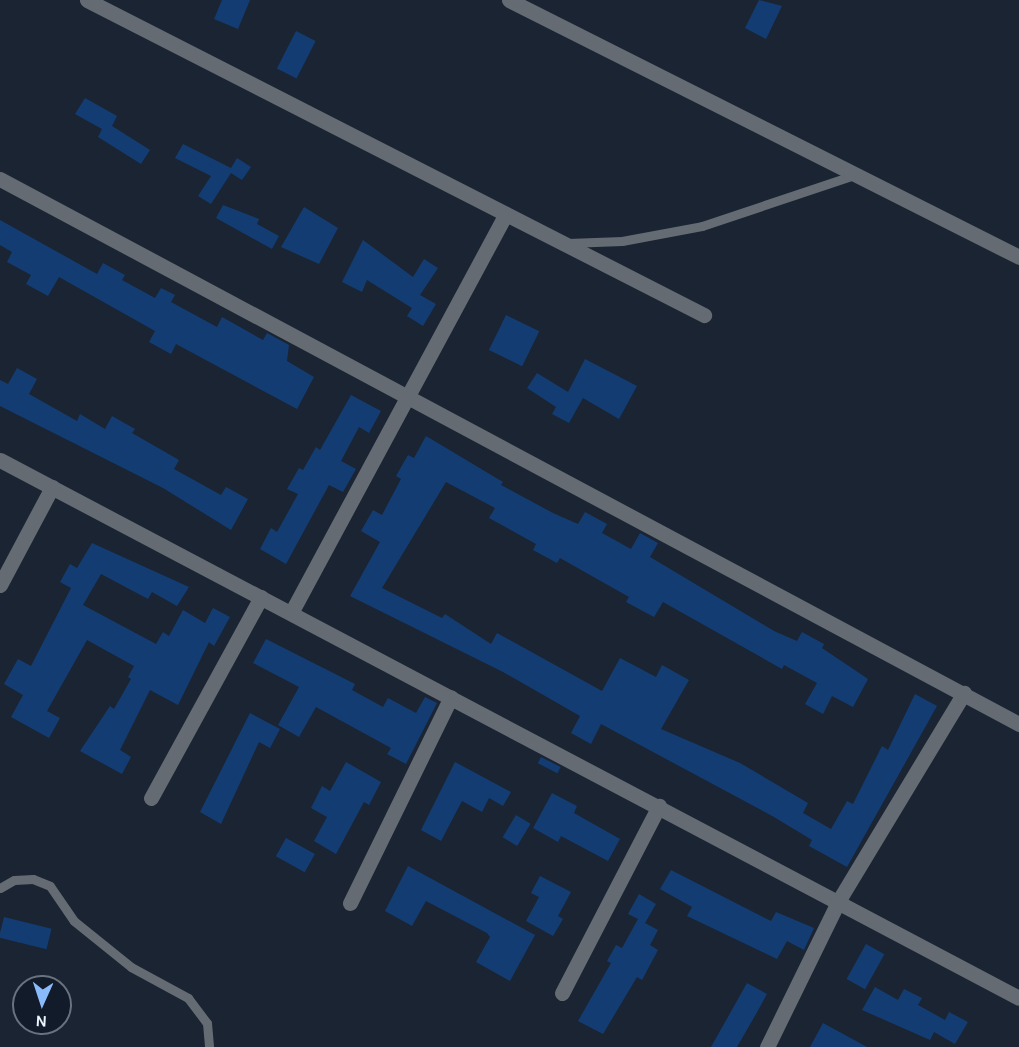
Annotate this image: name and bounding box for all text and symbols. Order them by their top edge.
north arrow [12,975,72,1035]
text: N [35,1012,47,1031]

